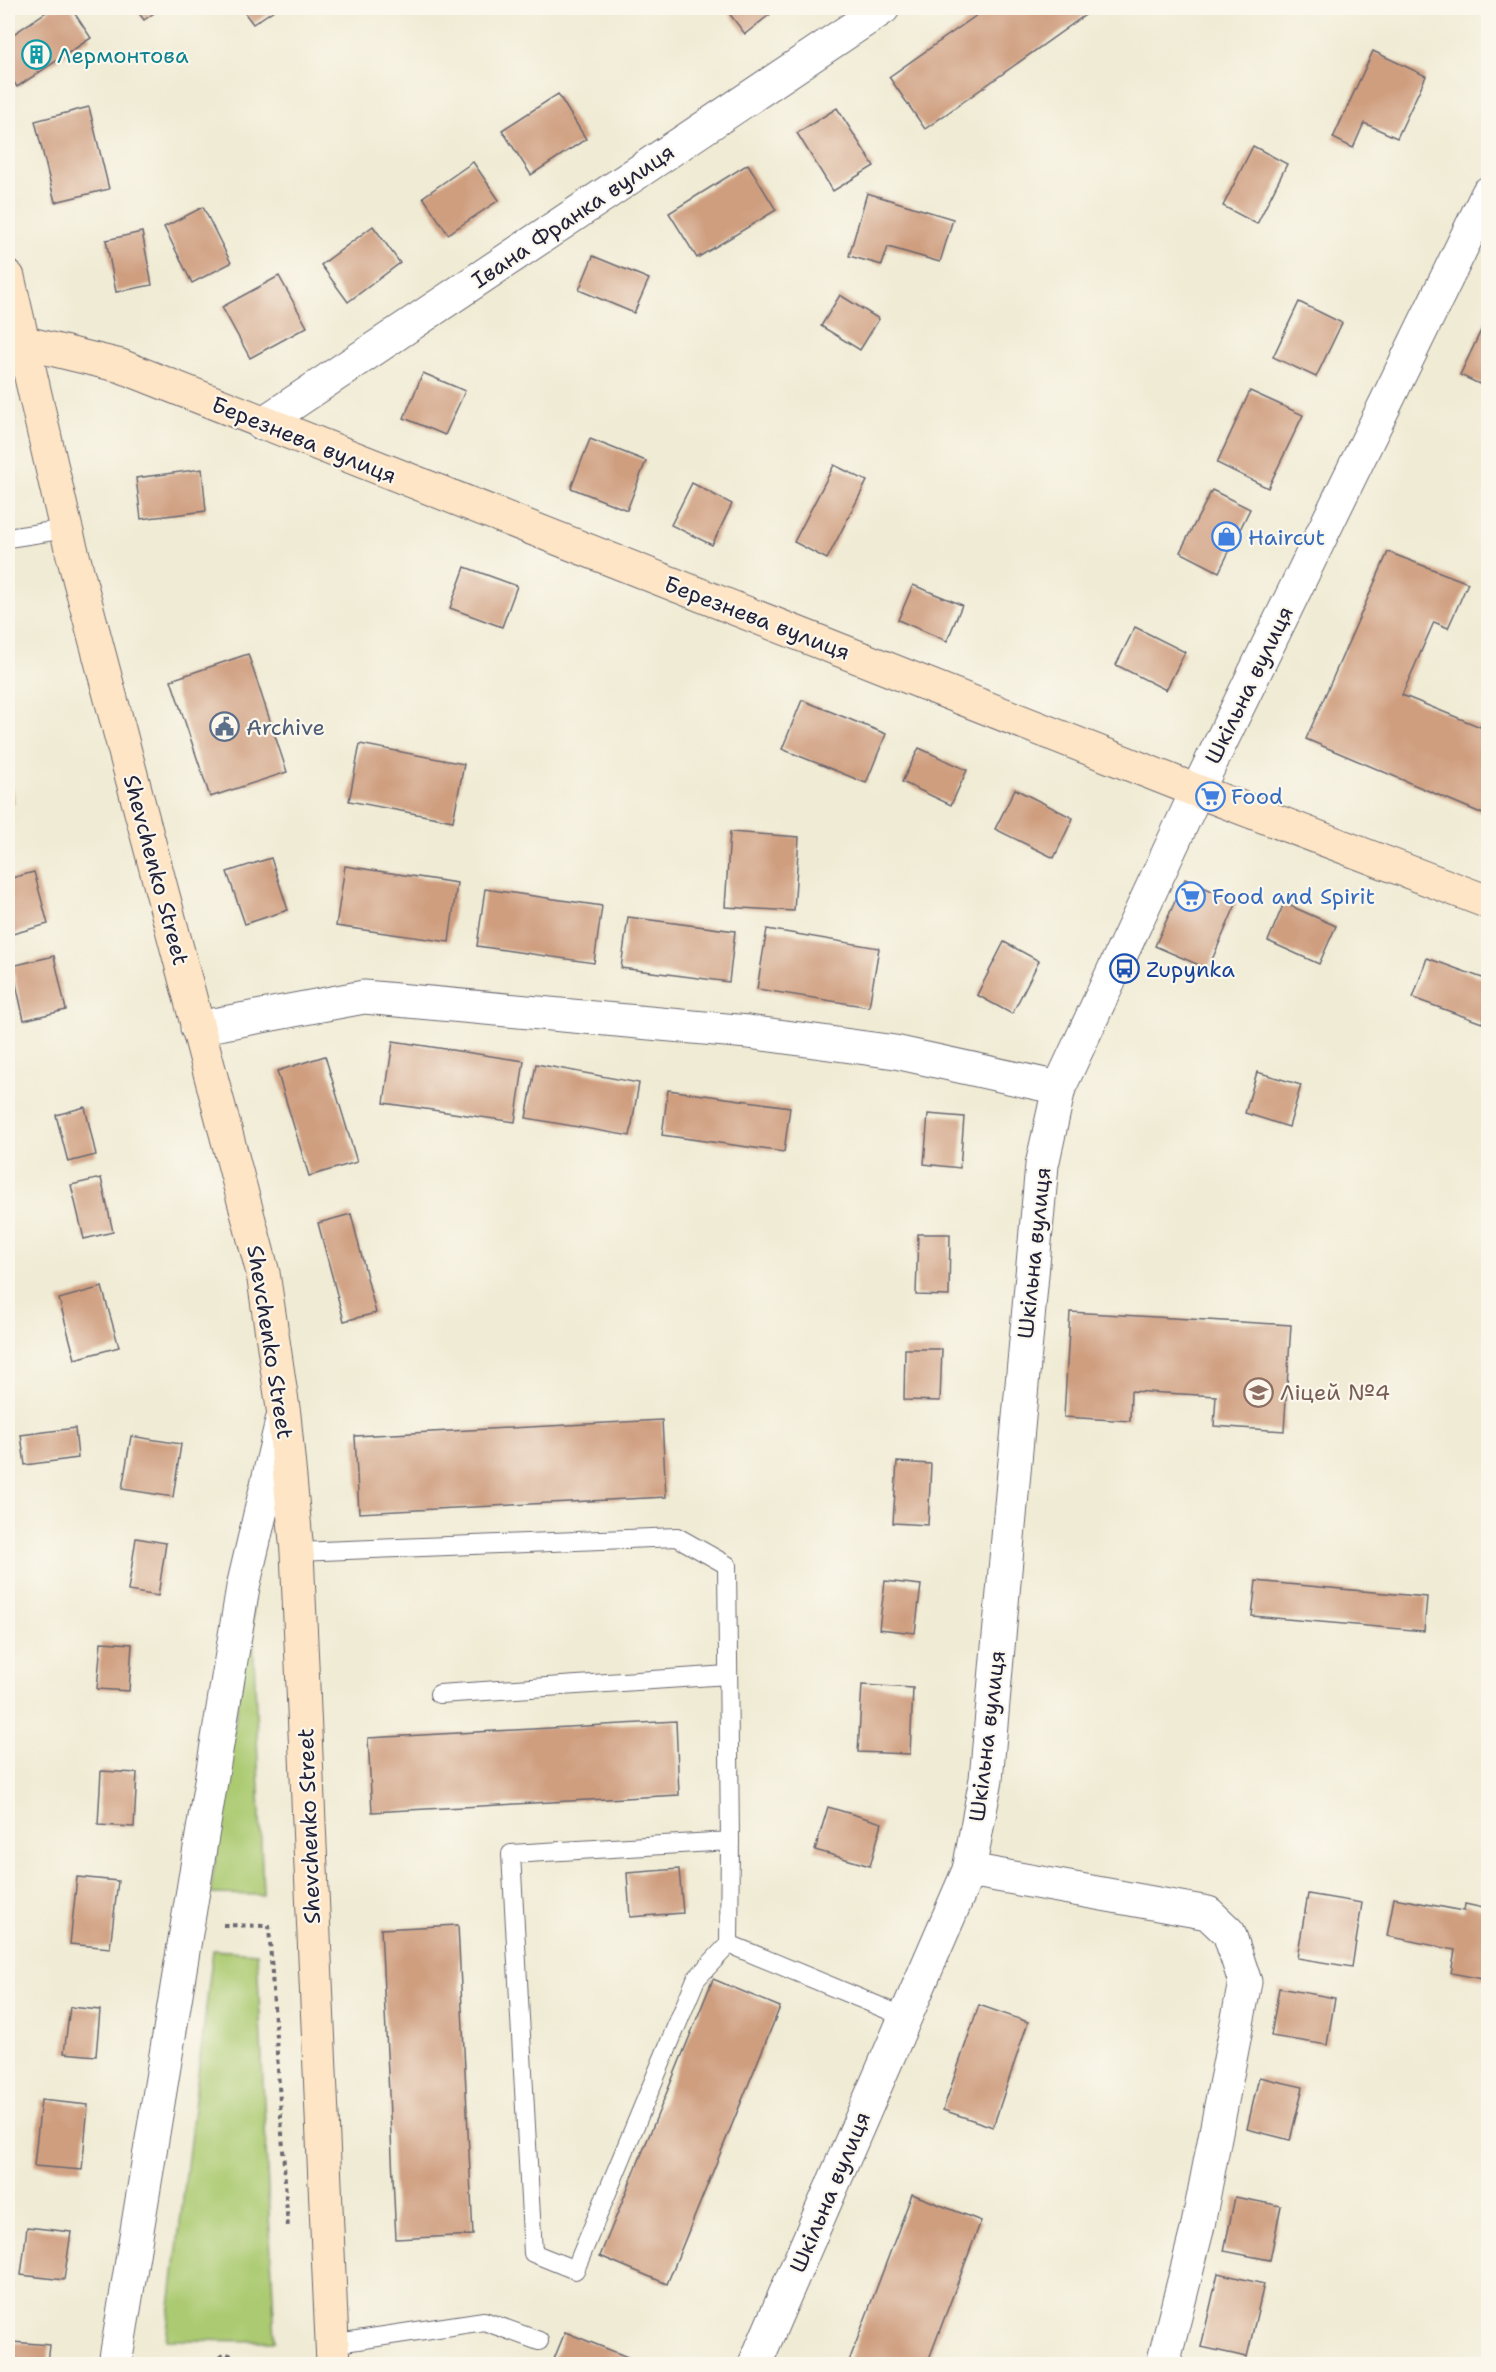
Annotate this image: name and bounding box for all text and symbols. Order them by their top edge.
building icon: Лермонтова [20,39,52,71]
place label: Лермонтова [57,41,189,70]
street label: Івана Франка вулиця [466,137,680,295]
street label: Березнева вулиця [207,390,401,490]
shop icon: Haircut [1211,521,1243,553]
place label: Haircut [1248,523,1325,552]
street label: Березнева вулиця [660,569,854,667]
street label: Шкільна вулиця [1198,601,1300,769]
public building icon: Archive [209,711,241,743]
place label: Archive [246,713,325,742]
street label: Shevchenko Street [117,772,195,968]
supermarket icon: Food [1194,780,1226,812]
place label: Food [1231,782,1283,811]
supermarket icon: Food and Spirit [1175,880,1207,912]
place label: Food and Spirit [1212,882,1375,911]
bus stop icon: Zupynka [1109,953,1141,985]
place label: Zupynka [1146,955,1235,984]
street label: Шкільна вулиця [1011,1166,1057,1340]
street label: Shevchenko Street [240,1243,300,1441]
school or university icon: Ліцей №4 [1243,1376,1275,1408]
place label: Ліцей №4 [1280,1378,1390,1407]
street label: Шкільна вулиця [962,1649,1012,1823]
street label: Shevchenko Street [291,1728,327,1924]
street label: Шкільна вулиця [783,2107,877,2277]

